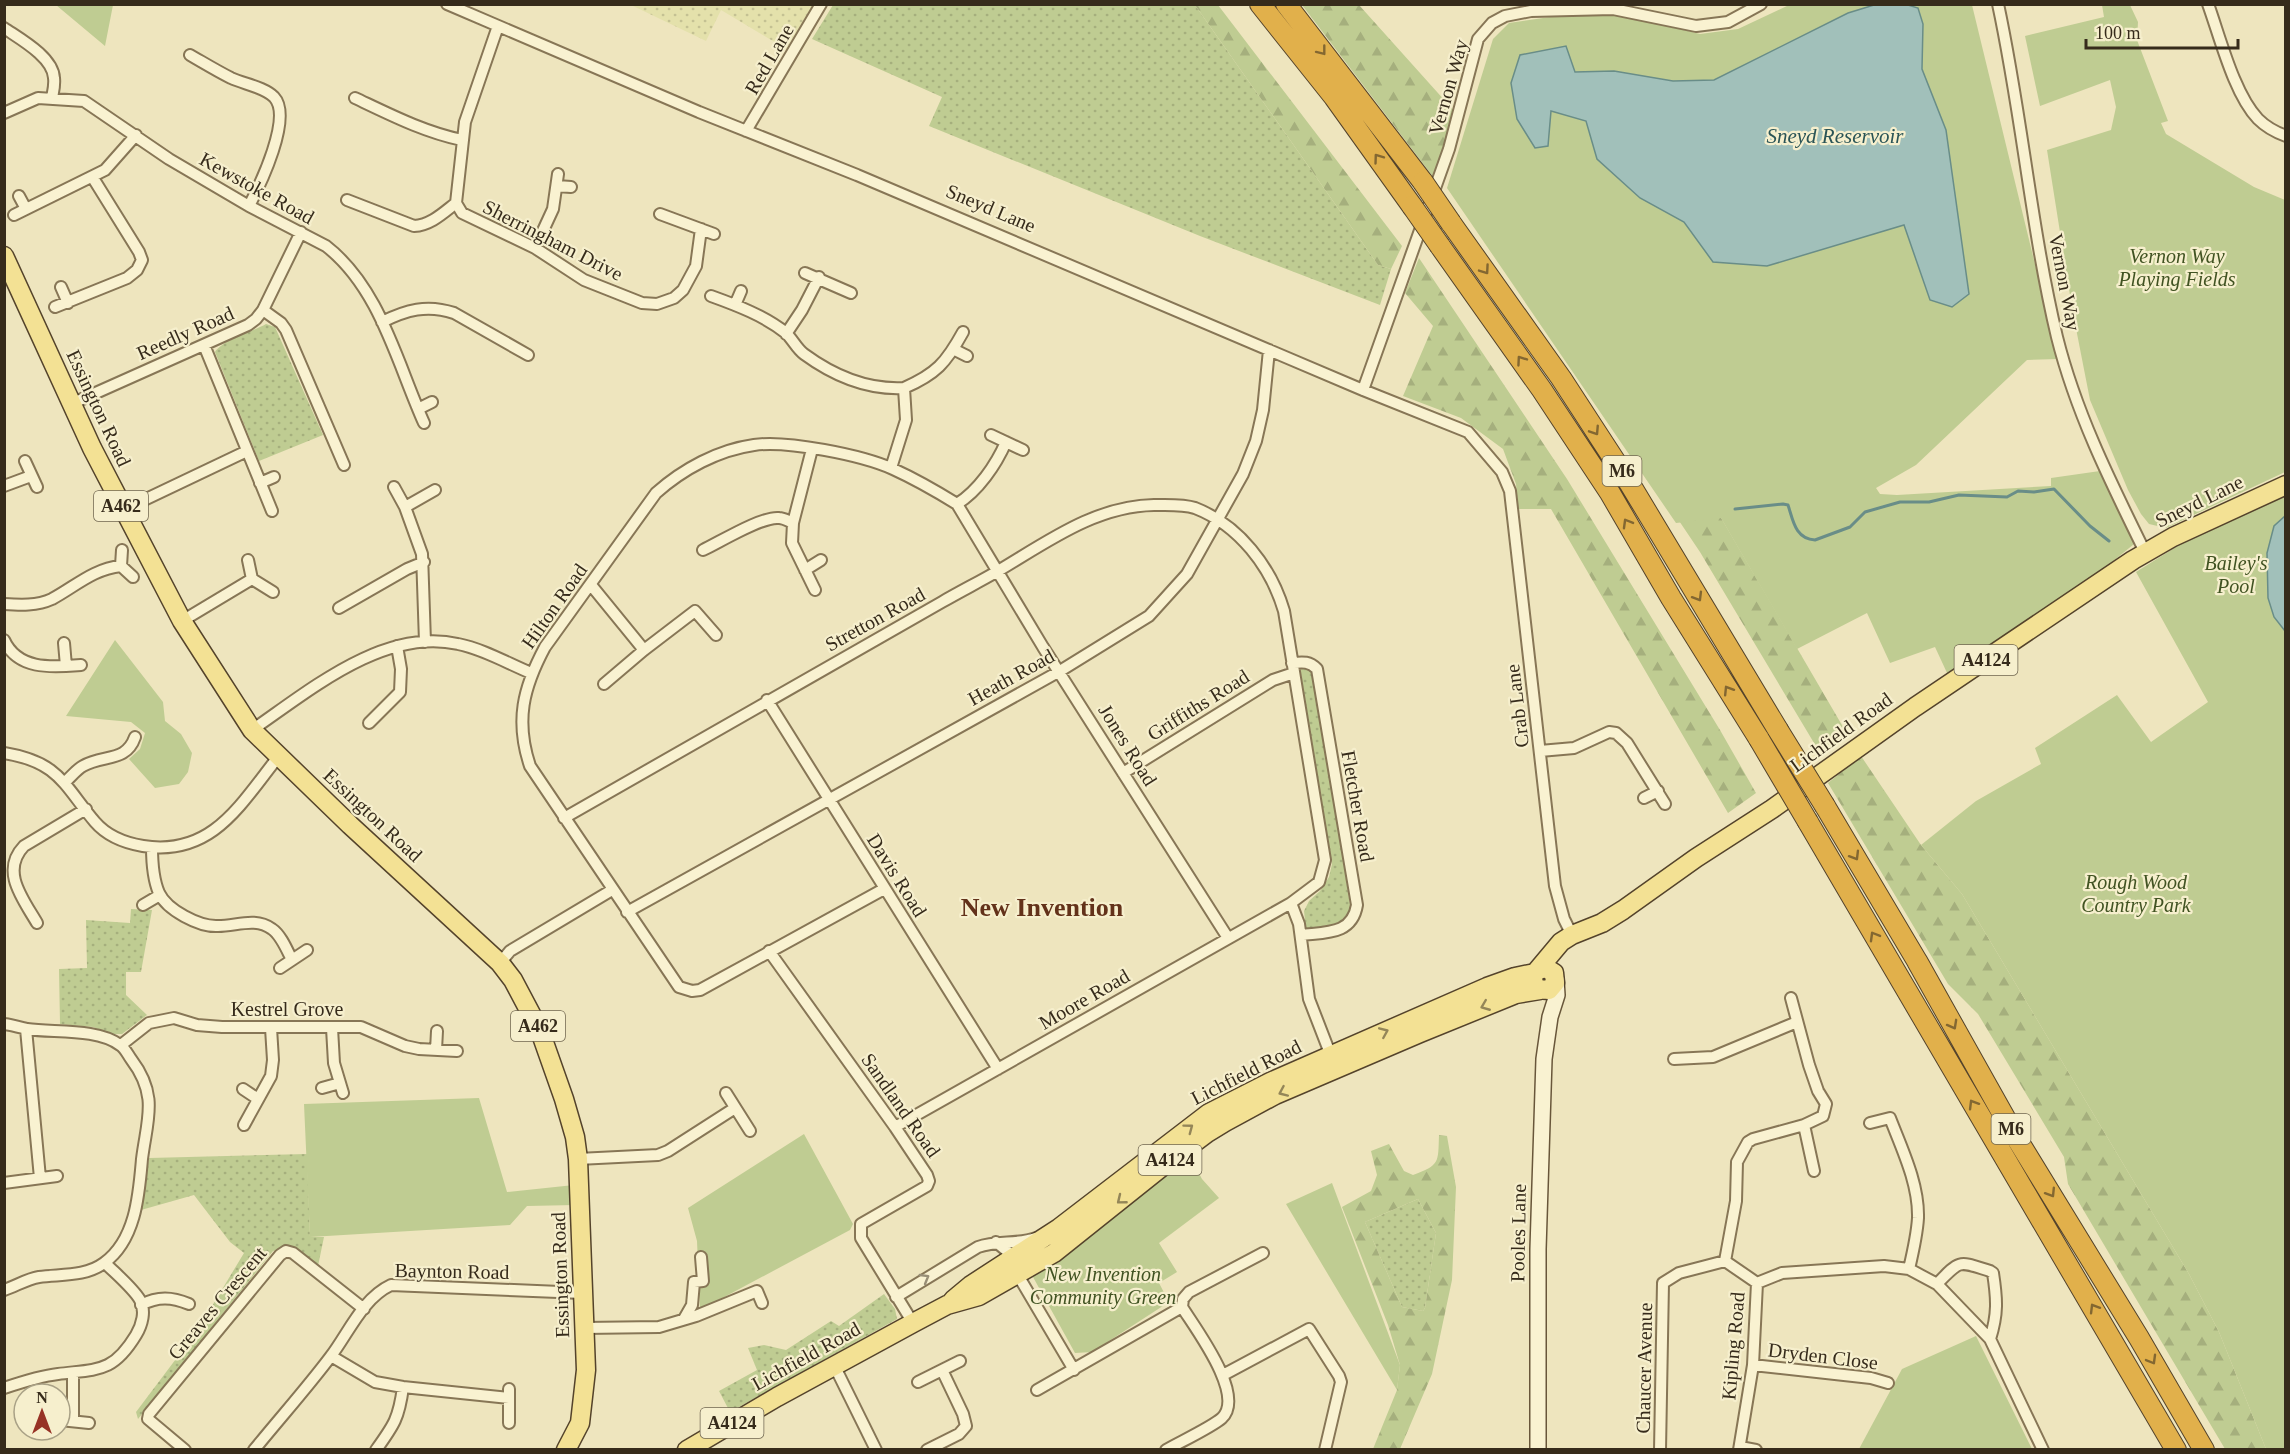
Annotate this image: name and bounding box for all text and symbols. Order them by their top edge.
scale bar [2086,12,2238,50]
street label: Red Lane [740,20,798,98]
text: 100 m [2095,23,2141,43]
street label: Vernon Way [1424,37,1473,138]
one-way arrow [1315,44,1326,55]
water label: Sneyd Reservoir [1766,124,1904,148]
street label: Kewstoke Road [196,148,318,228]
one-way arrow [1374,154,1385,165]
street label: Sneyd Lane [943,179,1039,238]
street label: Sherringham Drive [479,195,627,286]
street label: Vernon Way [2044,232,2085,333]
park label: Vernon Way Playing Fields [2117,245,2236,291]
one-way arrow [1478,264,1489,275]
street label: Reedly Road [133,302,237,365]
street label: Essington Road [61,346,136,470]
one-way arrow [1517,355,1528,366]
one-way arrow [1588,425,1600,435]
road number: M6 [1602,456,1642,486]
street label: Sneyd Lane [2151,470,2247,533]
road number: A462 [94,491,148,521]
one-way arrow [1623,519,1634,529]
park label: Bailey's Pool [2204,552,2268,597]
street label: Hilton Road [517,559,591,653]
street label: Stretton Road [821,583,929,655]
one-way arrow [1690,591,1702,601]
street label: Heath Road [964,644,1058,710]
road number: A4124 [1954,645,2018,675]
street label: Crab Lane [1501,663,1533,749]
street label: Griffiths Road [1143,665,1253,745]
one-way arrow [1724,686,1735,697]
street label: Lichfield Road [1786,688,1896,776]
street label: Jones Road [1094,700,1162,790]
street label: Fletcher Road [1337,749,1379,863]
street label: Essington Road [319,764,427,867]
street label: Davis Road [863,829,931,921]
one-way arrow [1847,850,1859,860]
park label: Rough Wood Country Park [2081,871,2192,917]
district label: New Invention [961,893,1124,922]
one-way arrow [1870,932,1881,942]
street label: Moore Road [1035,964,1133,1034]
street label: Kestrel Grove [231,998,343,1020]
one-way arrow [1480,999,1491,1011]
road number: A462 [511,1011,565,1041]
one-way arrow [1946,1018,1957,1029]
one-way arrow [1377,1027,1388,1039]
street label: Lichfield Road [1187,1035,1305,1109]
street label: Sandland Road [857,1049,945,1161]
one-way arrow [1278,1085,1289,1097]
one-way arrow [1969,1100,1981,1110]
road number: M6 [1992,1114,2030,1144]
one-way arrow [1182,1125,1193,1136]
road number: A4124 [1138,1145,1202,1175]
street label: Pooles Lane [1506,1184,1530,1282]
one-way arrow [2043,1187,2054,1198]
one-way arrow [1117,1193,1128,1204]
street label: Essington Road [547,1212,574,1338]
street label: Greaves Crescent [163,1242,271,1364]
street label: Baynton Road [394,1259,510,1284]
park label: New Invention Community Green [1030,1263,1176,1309]
one-way arrow [919,1274,929,1285]
street label: Kipling Road [1717,1291,1750,1401]
street label: Chaucer Avenue [1632,1302,1656,1434]
one-way arrow [2090,1304,2102,1314]
street label: Lichfield Road [748,1317,864,1395]
street label: Dryden Close [1767,1338,1879,1375]
one-way arrow [2145,1354,2156,1364]
north arrow [12,1382,72,1442]
text: N [36,1389,48,1406]
road number: A4124 [700,1408,764,1438]

